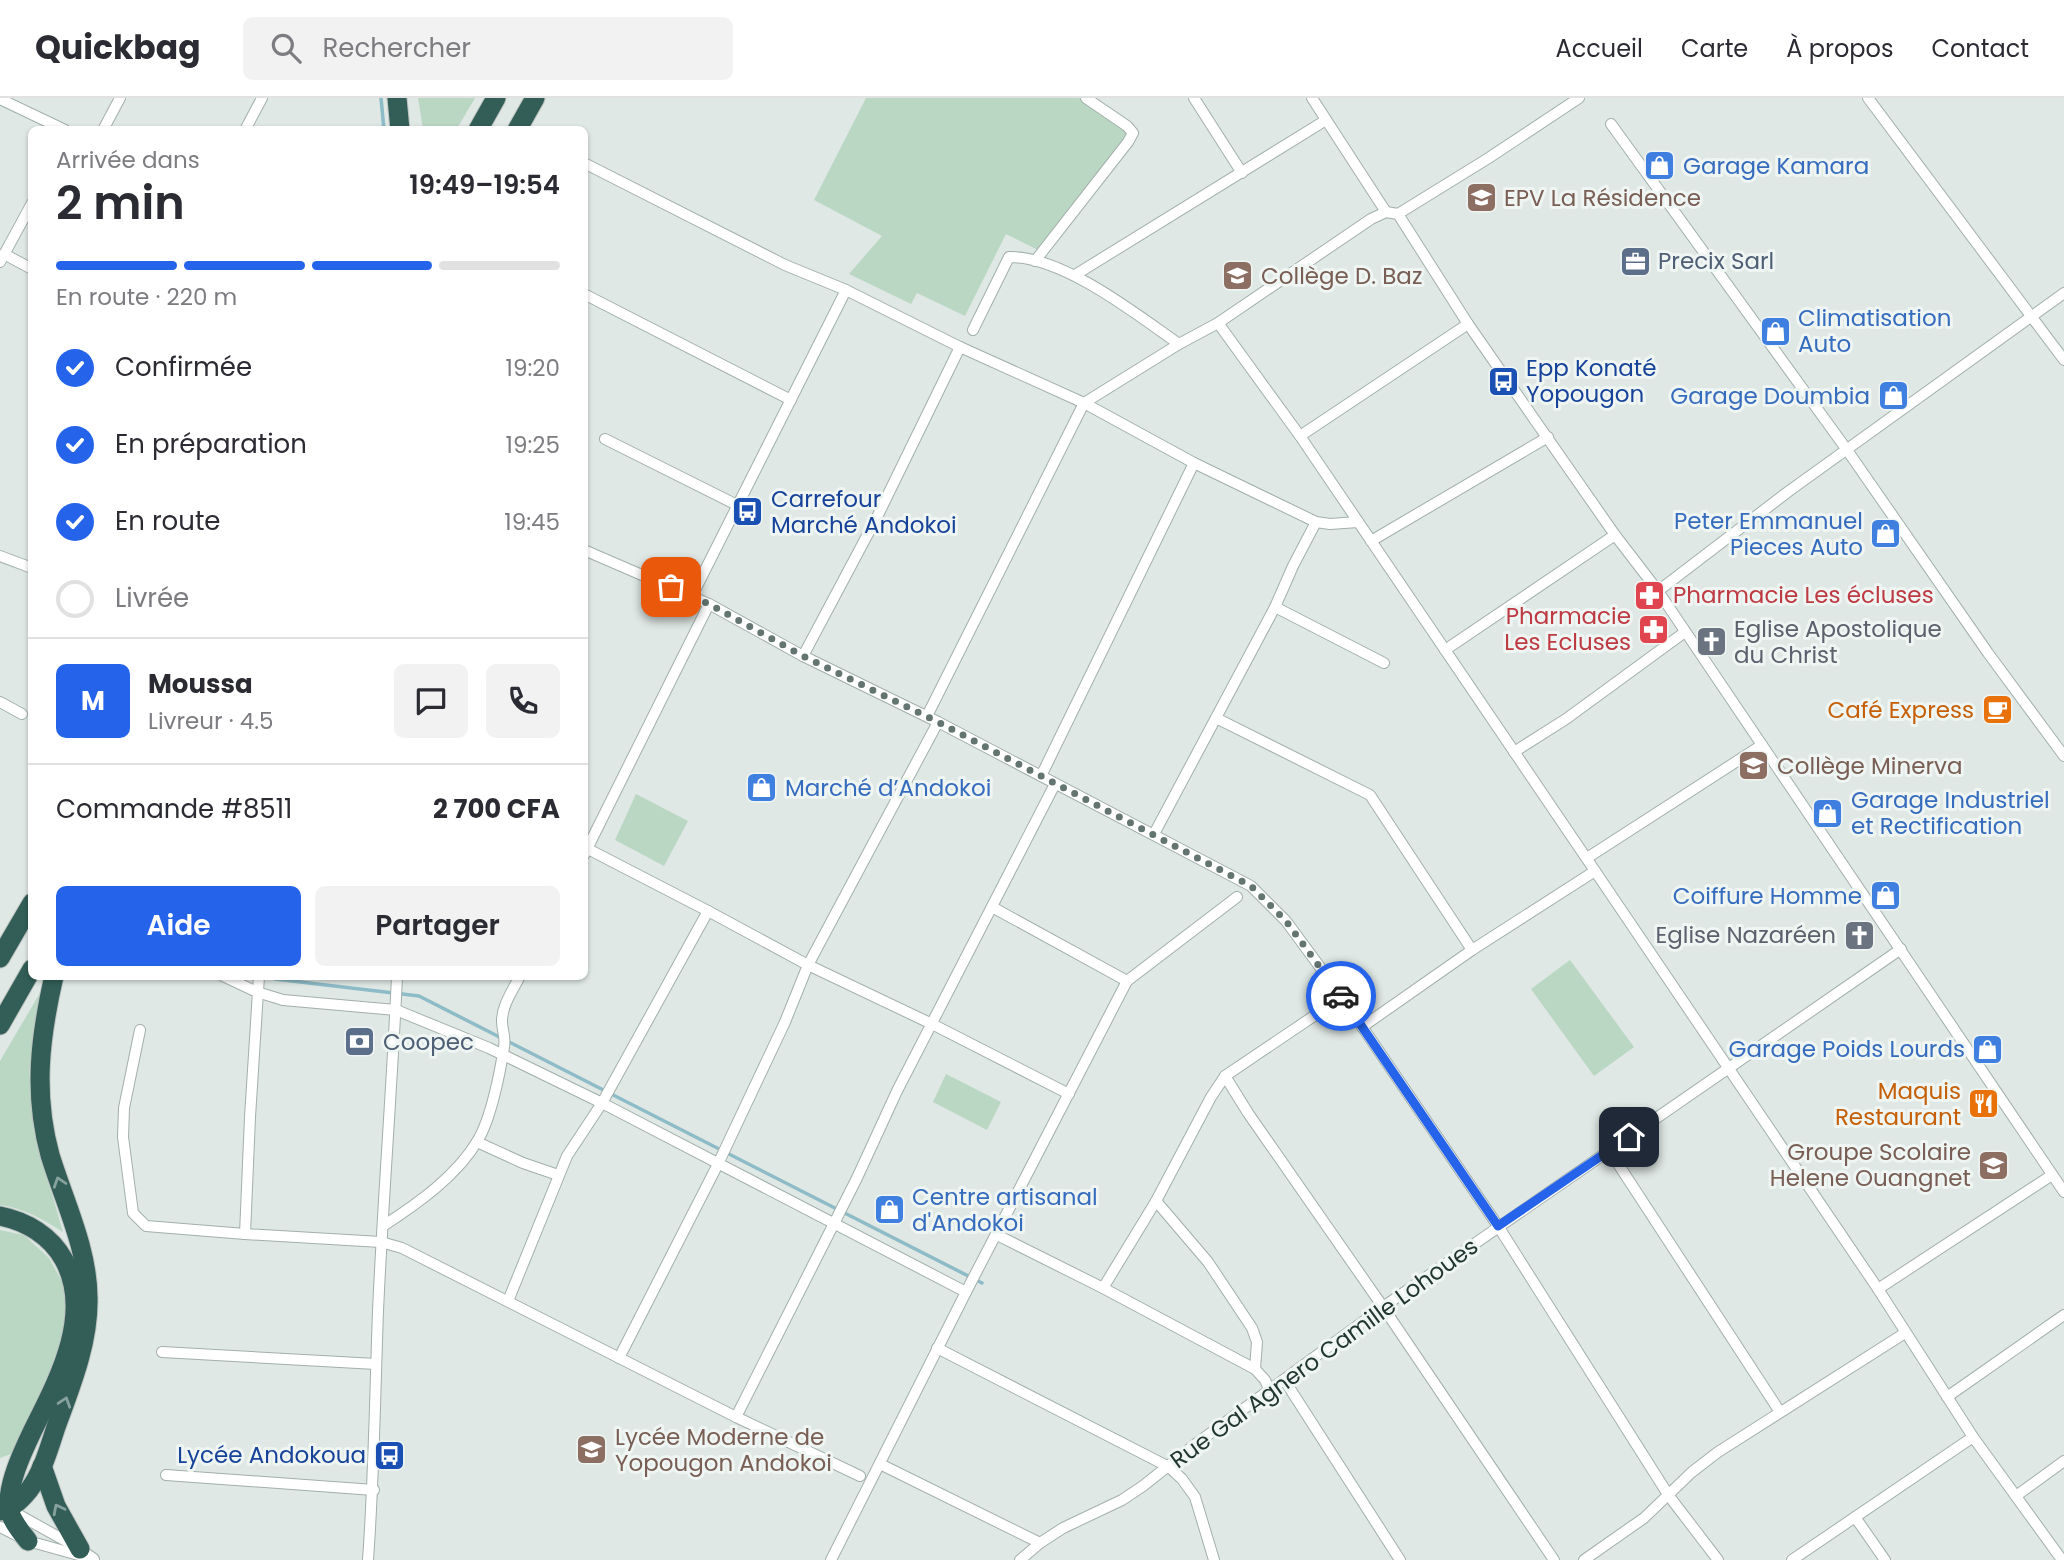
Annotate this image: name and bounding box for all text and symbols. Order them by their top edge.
search box [243,17,733,80]
text: Quickbag [35,24,201,71]
icon: search [267,29,305,67]
text: Rechercher [323,30,471,66]
text: Accueil [1556,32,1643,65]
text: Carte [1681,32,1748,65]
text: À propos [1786,32,1893,65]
text: Contact [1931,32,2029,65]
text: Arrivée dans [56,144,200,176]
shop icon: Garage Kamara [1643,149,1677,183]
place label: Garage Kamara [1683,150,1869,182]
text: 19:49–19:54 [409,167,560,203]
text: 2 min [56,171,185,235]
school or university icon: EPV La Résidence [1464,181,1498,215]
place label: EPV La Résidence [1504,182,1701,214]
office icon: Precix Sarl [1618,244,1652,278]
place label: Precix Sarl [1658,245,1774,277]
school or university icon: Collège D. Baz [1221,259,1255,293]
place label: Collège D. Baz [1261,260,1422,292]
text: En route · 220 m [56,281,237,313]
place label: Climatisation Auto [1798,302,1951,360]
shop icon: Climatisation Auto [1758,314,1792,348]
icon: check [56,349,94,387]
text: Confirmée [115,349,252,385]
text: 19:20 [506,352,560,384]
place label: Epp Konaté Yopougon [1526,352,1656,410]
bus stop icon: Epp Konaté Yopougon [1486,364,1520,398]
shop icon: Garage Doumbia [1876,379,1910,413]
place label: Garage Doumbia [1670,380,1870,412]
icon: check [56,426,94,464]
text: En préparation [115,426,307,462]
text: 19:25 [506,429,560,461]
place label: Carrefour Marché Andokoi [771,483,957,541]
bus stop icon: Carrefour Marché Andokoi [731,495,765,529]
icon: check [56,503,94,541]
text: En route [115,503,220,539]
place label: Peter Emmanuel Pieces Auto [1674,505,1863,563]
text: 19:45 [504,506,560,538]
shop icon: Peter Emmanuel Pieces Auto [1869,517,1903,551]
pin [641,557,701,617]
icon: bag [652,568,690,606]
pharmacy icon: Pharmacie Les écluses [1633,578,1667,612]
place label: Pharmacie Les écluses [1673,579,1934,611]
text: Livrée [115,580,189,616]
place label: Pharmacie Les Ecluses [1504,600,1631,658]
pharmacy icon: Pharmacie Les Ecluses [1637,612,1671,646]
place label: Eglise Apostolique du Christ [1734,613,1942,671]
church icon: Eglise Apostolique du Christ [1694,625,1728,659]
button: chat [394,664,468,738]
button: phone [486,664,560,738]
text: Moussa [148,666,253,702]
text: M [81,683,105,719]
cafe icon: Café Express [1980,693,2014,727]
place label: Café Express [1828,694,1974,726]
text: Livreur · 4.5 [148,705,274,737]
school or university icon: Collège Minerva [1737,749,1771,783]
place label: Collège Minerva [1777,750,1962,782]
shop icon: Marché d’Andokoi [745,771,779,805]
place label: Marché d’Andokoi [785,772,991,804]
place label: Garage Industriel et Rectification [1851,784,2050,842]
text: Commande #8511 [56,791,292,827]
text: 2 700 CFA [433,791,560,827]
shop icon: Garage Industriel et Rectification [1811,796,1845,830]
shop icon: Coiffure Homme [1868,879,1902,913]
place label: Coiffure Homme [1673,880,1862,912]
button: Aide [56,886,301,966]
button: Partager [315,886,560,966]
church icon: Eglise Nazaréen [1842,918,1876,952]
place label: Eglise Nazaréen [1655,919,1836,951]
courier [1306,961,1376,1031]
icon: car [1322,977,1360,1015]
bank icon: Coopec [343,1025,377,1059]
place label: Coopec [383,1026,474,1058]
shop icon: Garage Poids Lourds [1971,1032,2005,1066]
place label: Garage Poids Lourds [1729,1033,1965,1065]
place label: Maquis Restaurant [1835,1075,1961,1133]
restaurant icon: Maquis Restaurant [1967,1087,2001,1121]
pin [1599,1107,1659,1167]
icon: home [1610,1118,1648,1156]
place label: Groupe Scolaire Helene Ouangnet [1770,1136,1971,1194]
school or university icon: Groupe Scolaire Helene Ouangnet [1977,1148,2011,1182]
one-way arrow [53,1176,67,1188]
place label: Centre artisanal d'Andokoi [912,1181,1098,1239]
shop icon: Centre artisanal d'Andokoi [872,1193,906,1227]
street label: Rue Gal Agnero Camille Lohoues [1164,1230,1484,1476]
one-way arrow [57,1396,71,1408]
place label: Lycée Moderne de Yopougon Andokoi [615,1421,832,1479]
school or university icon: Lycée Moderne de Yopougon Andokoi [575,1433,609,1467]
bus stop icon: Lycée Andokoua [372,1438,406,1472]
place label: Lycée Andokoua [177,1439,366,1471]
one-way arrow [53,1504,67,1516]

